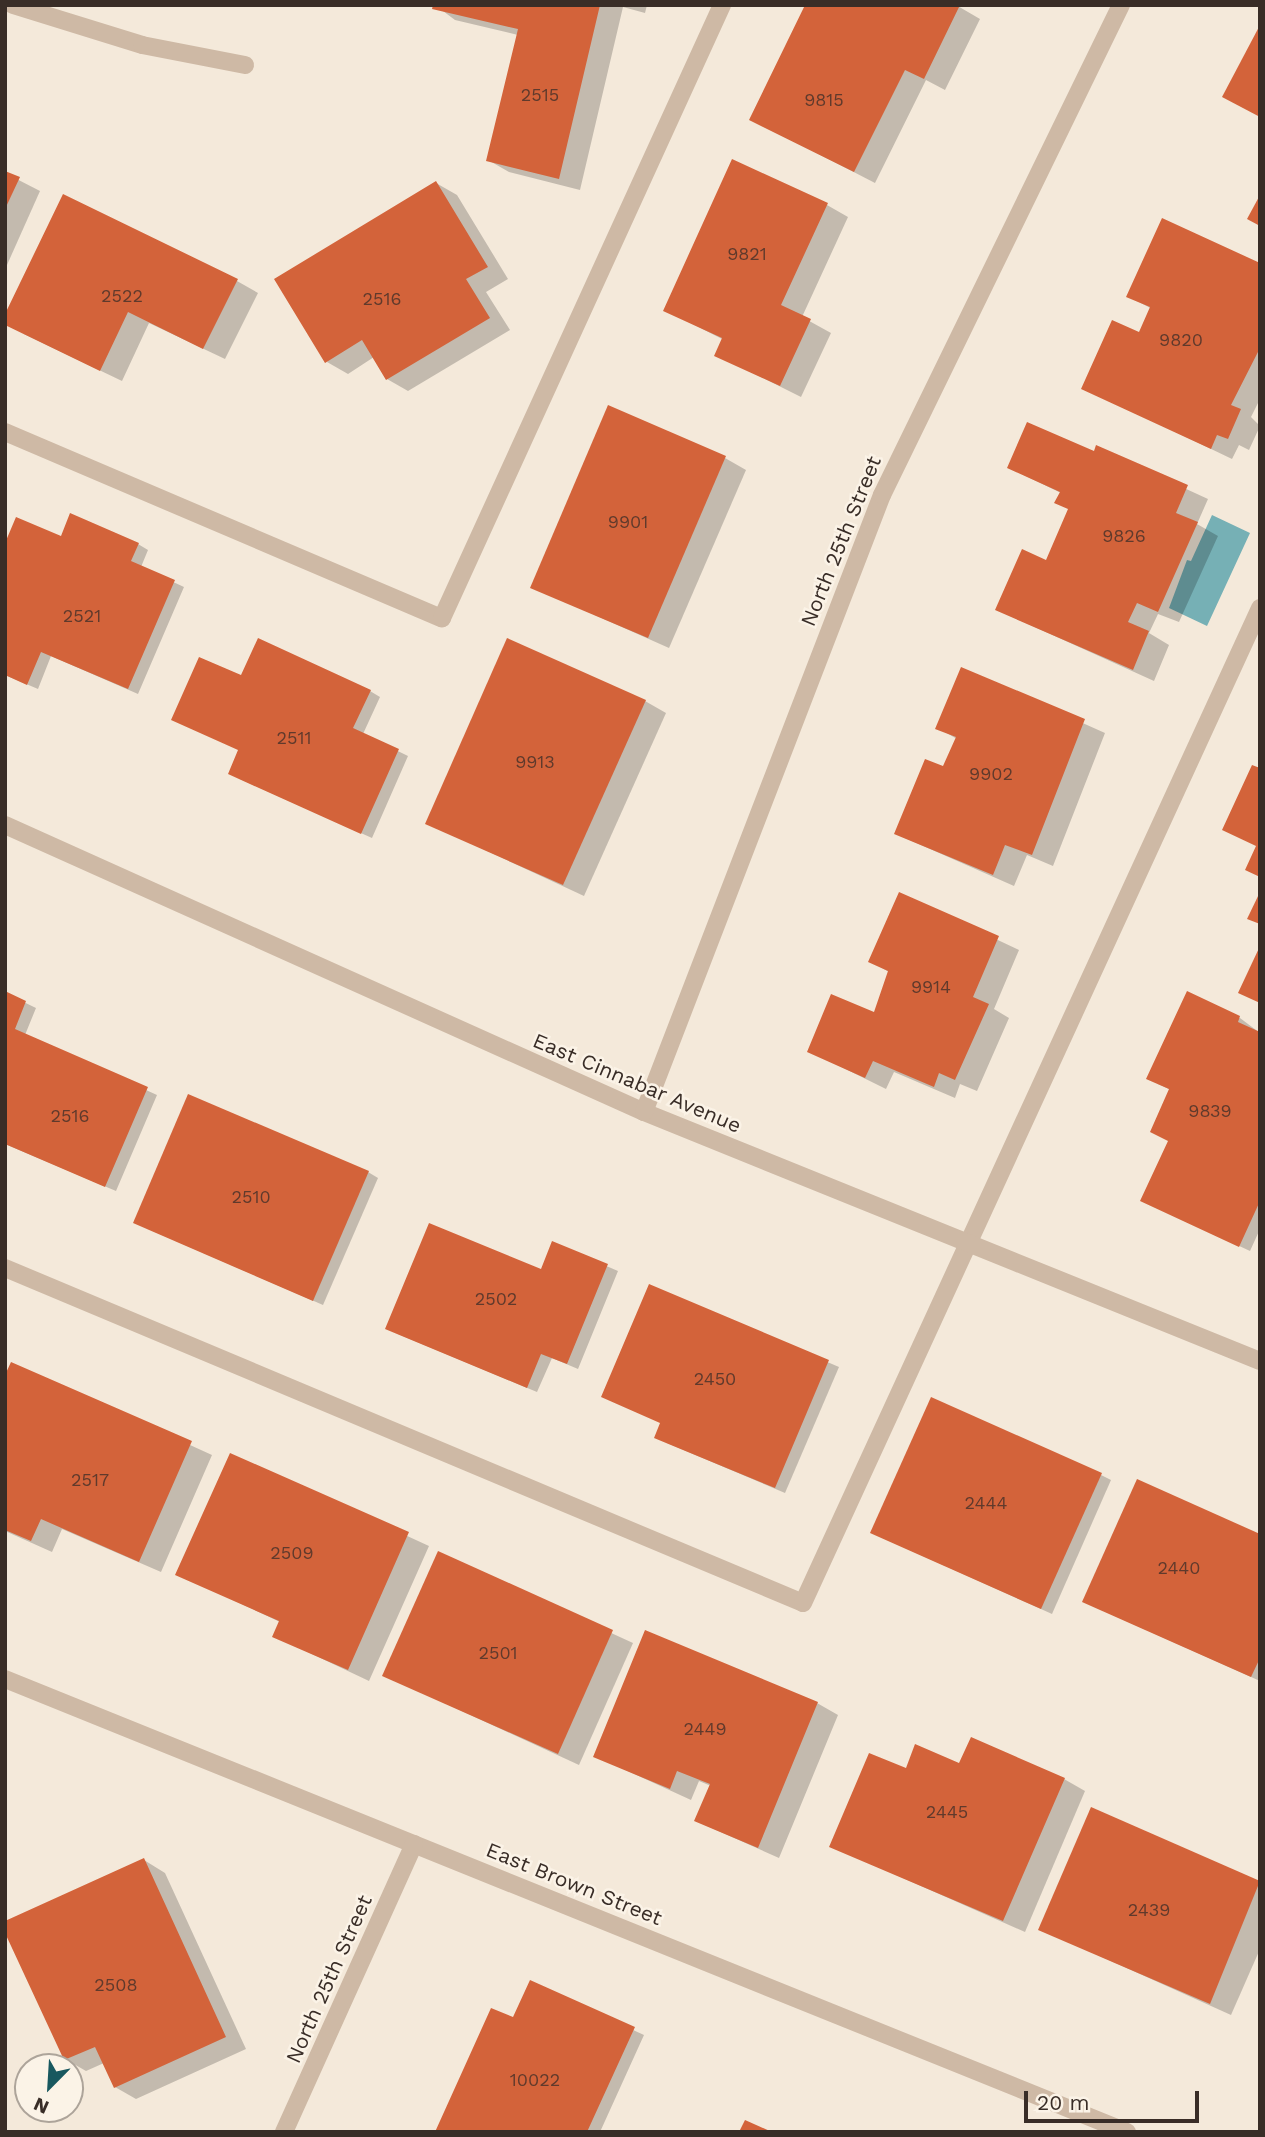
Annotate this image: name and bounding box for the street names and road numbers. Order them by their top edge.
street label: North 25th Street [795,452,887,630]
street label: East Cinnabar Avenue [528,1027,746,1139]
street label: East Brown Street [482,1837,666,1931]
street label: North 25th Street [281,1891,377,2067]

